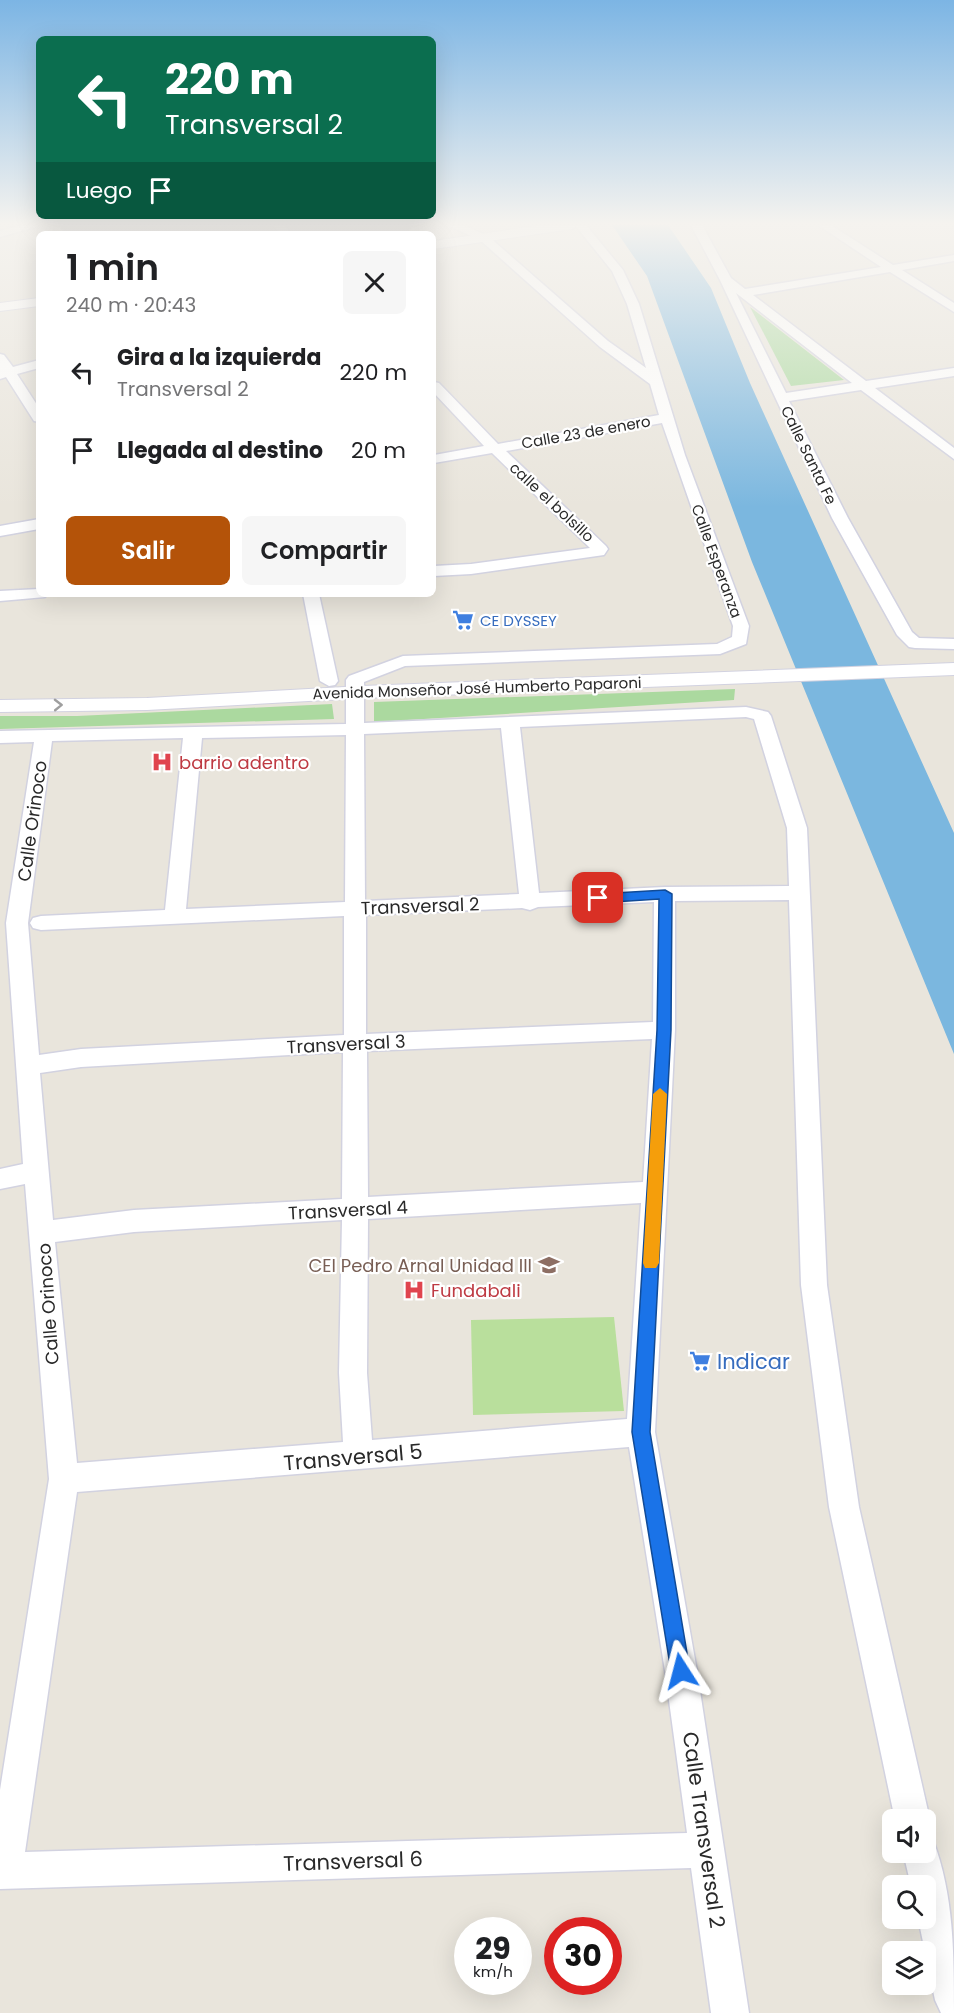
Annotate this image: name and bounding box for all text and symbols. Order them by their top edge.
text: 220 m [165,50,294,109]
icon: left [66,60,144,138]
text: Transversal 2 [165,106,343,143]
icon: arrive [144,174,177,207]
text: Luego [66,175,132,206]
text: 1 min [66,242,159,293]
button: close [343,251,406,314]
text: 240 m · 20:43 [66,291,196,319]
text: Gira a la izquierda [117,342,321,373]
icon: left [66,356,99,389]
text: 220 m [339,357,407,388]
text: Transversal 2 [117,375,249,403]
street label: Calle Santa Fe [776,402,842,508]
street label: Calle 23 de enero [520,410,652,454]
icon: arrive [66,434,99,467]
text: Llegada al destino [117,435,323,466]
text: 20 m [351,435,406,466]
street label: calle el bolsillo [505,457,599,547]
street label: Calle Esperanza [687,501,747,621]
button: Salir [66,516,230,585]
button: Compartir [242,516,406,585]
supermarket icon: CE DYSSEY [451,608,475,632]
place label: CE DYSSEY [480,610,557,631]
street label: Avenida Monseñor José Humberto Paparoni [312,672,642,704]
one-way arrow [54,699,63,712]
hospital icon: barrio adentro [150,750,174,774]
place label: barrio adentro [179,750,309,775]
street label: Calle Orinoco [11,759,53,883]
pin [572,872,623,923]
icon: arrive [581,881,614,914]
street label: Transversal 2 [360,891,480,921]
street label: Transversal 3 [286,1028,406,1060]
street label: Transversal 4 [288,1194,408,1226]
street label: Calle Orinoco [31,1242,65,1366]
place label: CEI Pedro Arnal Unidad III [308,1253,532,1278]
school or university icon: CEI Pedro Arnal Unidad III [537,1253,561,1277]
hospital icon: Fundabali [402,1278,426,1302]
place label: Fundabali [431,1278,521,1303]
place label: Indicar [717,1347,790,1376]
supermarket icon: Indicar [688,1349,712,1373]
street label: Transversal 5 [282,1436,424,1478]
position arrow [649,1639,713,1703]
street label: Calle Transversal 2 [676,1730,732,1930]
map controls [882,1809,936,1995]
button: sound [882,1809,936,1863]
street label: Transversal 6 [283,1844,423,1878]
button: search [882,1875,936,1929]
speed limit sign: 30 [544,1917,622,1995]
text: 29 [475,1927,511,1970]
button: layers [882,1941,936,1995]
text: km/h [473,1961,513,1982]

